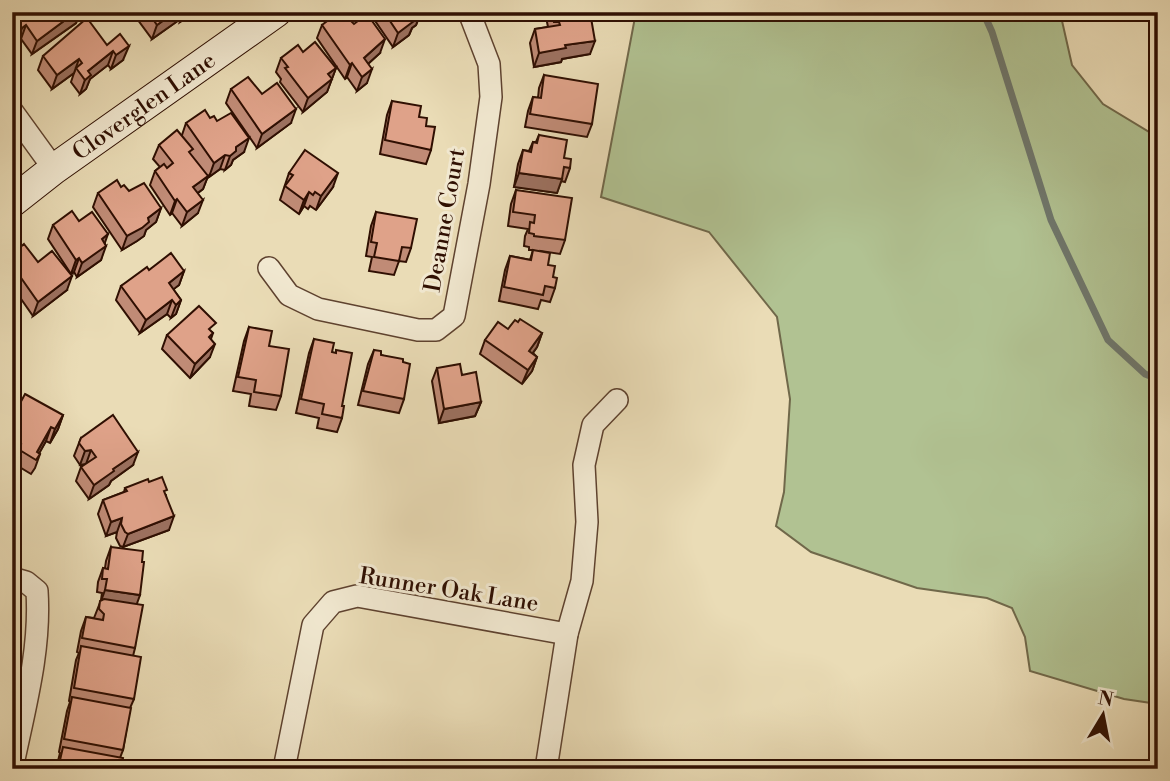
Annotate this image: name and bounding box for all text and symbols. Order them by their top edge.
street label: Cloverglen Lane [67,46,221,167]
street label: Deanne Court [419,146,471,294]
street label: Runner Oak Lane [357,562,541,618]
north arrow [1068,680,1138,750]
text: N [1096,686,1115,712]

